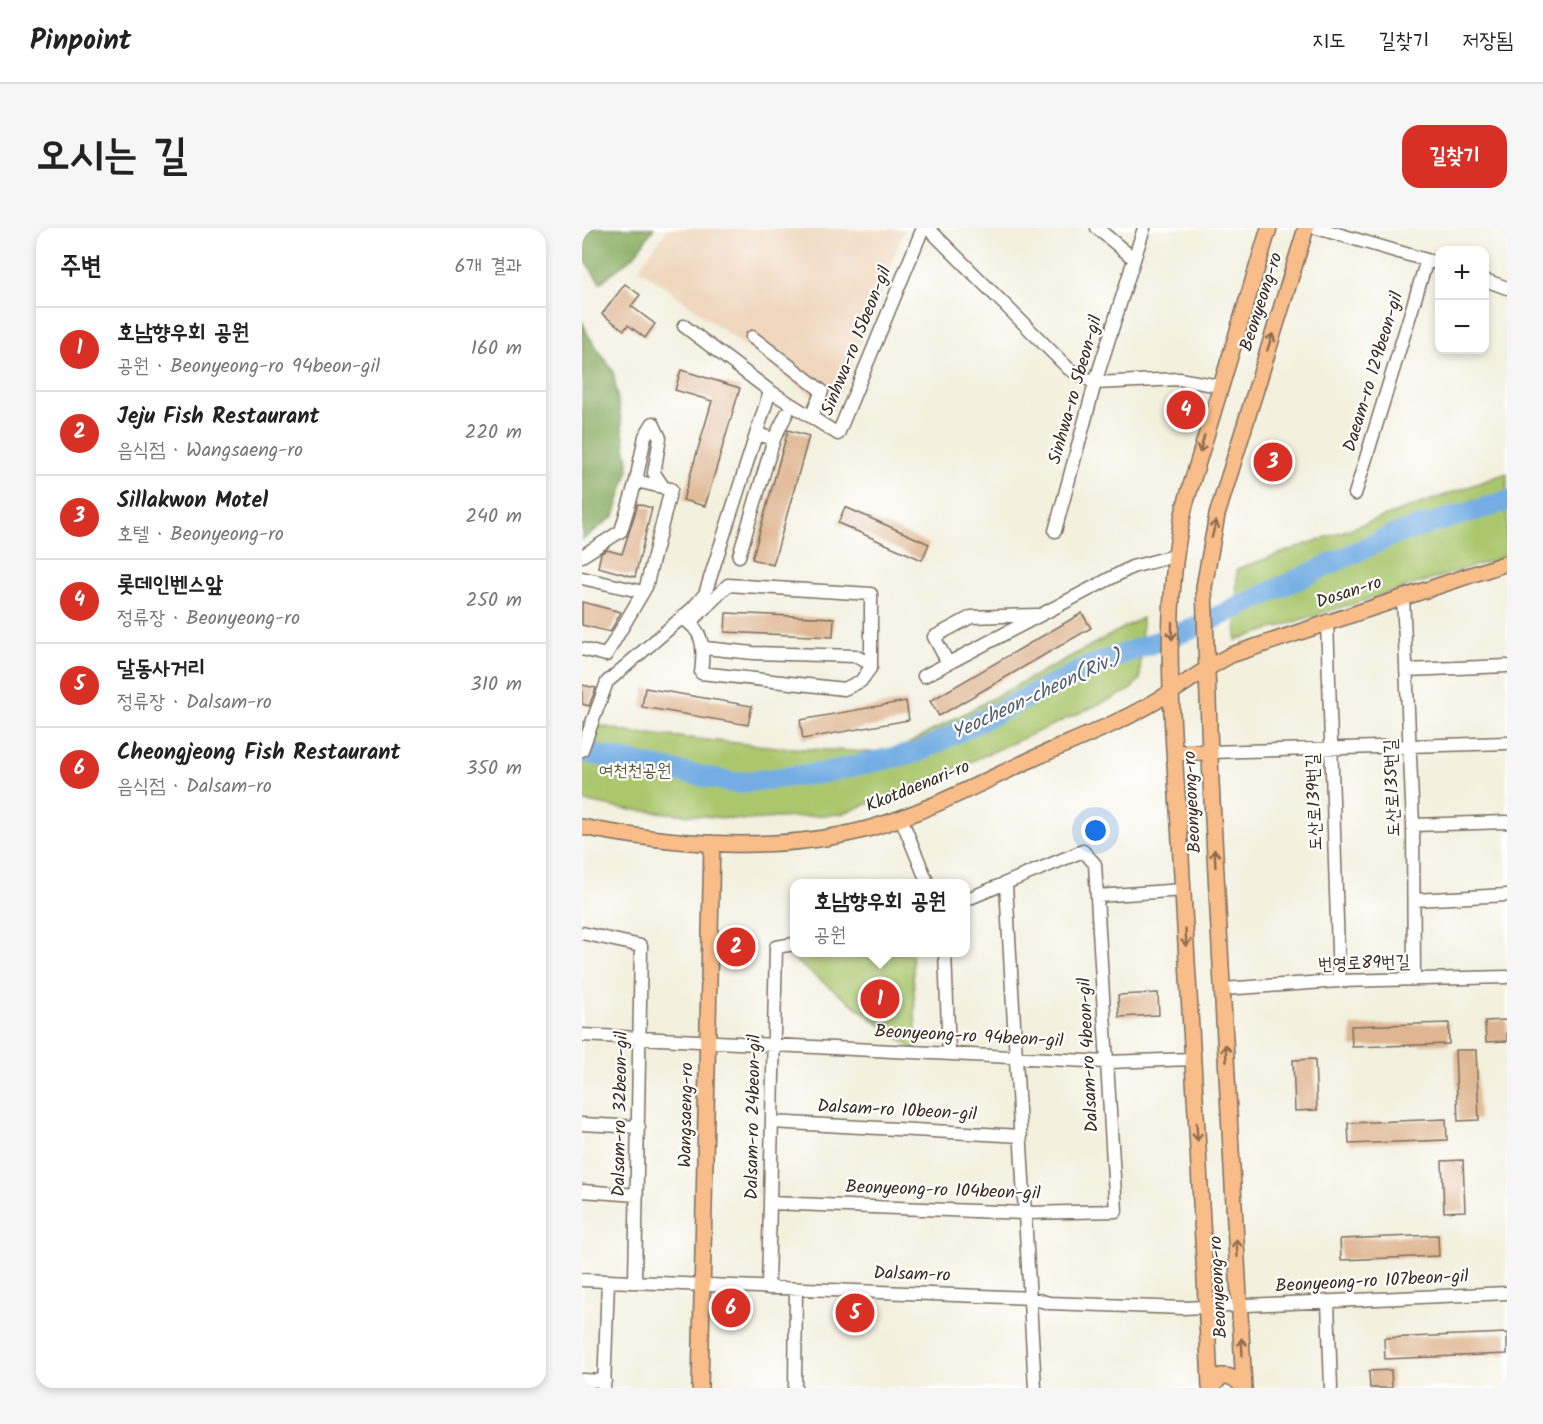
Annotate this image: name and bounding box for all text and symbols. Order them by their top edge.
text: Pinpoint [30,19,131,64]
text: 지도 [1312,25,1346,58]
text: 길찾기 [1379,25,1429,58]
text: 저장됨 [1462,25,1513,58]
text: 오시는 길 [36,123,187,190]
button: 길찾기 [1402,125,1507,188]
text: 주변 [60,246,102,288]
map controls [1435,246,1489,354]
button: + [1435,246,1489,300]
street label: Beonyeong-ro [1232,249,1292,355]
text: 6개 결과 [455,251,522,283]
street label: Sinhwa-ro 15beon-gil [814,261,901,420]
street label: Daeam-ro 129beon-gil [1336,288,1412,456]
button: − [1435,300,1489,354]
street label: Sinhwa-ro 5beon-gil [1041,312,1111,468]
text: 호남향우회 공원 [117,316,249,351]
text: 1 [76,333,83,365]
text: 160 m [471,333,522,365]
one-way arrow [1265,333,1276,352]
text: 공원 · Beonyeong-ro 94beon-gil [117,351,380,383]
pin: 4 [1166,388,1206,432]
text: Jeju Fish Restaurant [117,400,319,435]
text: 2 [74,417,85,449]
text: 220 m [465,417,522,449]
text: 음식점 · Wangsaeng-ro [117,435,303,467]
one-way arrow [1196,435,1207,454]
pin: 3 [1254,440,1292,484]
text: Sillakwon Motel [117,484,268,519]
text: 3 [74,501,85,533]
text: 240 m [465,501,522,533]
text: 호텔 · Beonyeong-ro [117,519,284,551]
one-way arrow [1208,520,1220,539]
text: 롯데인벤스앞 [117,568,223,603]
street label: Dosan-ro [1312,569,1386,617]
text: 4 [74,585,85,617]
text: 250 m [466,585,522,617]
text: 정류장 · Beonyeong-ro [117,603,300,635]
one-way arrow [1166,620,1178,640]
water label: Yeocheon-cheon(Riv.) [946,642,1129,750]
text: 달동사거리 [117,652,206,687]
text: 5 [74,669,85,701]
text: 310 m [470,669,522,701]
text: 정류장 · Dalsam-ro [117,687,272,719]
text: Cheongjeong Fish Restaurant [117,736,400,771]
street label: 도산로135번길 [1377,738,1409,837]
street label: Beonyeong-ro [1176,750,1210,854]
street label: 도산로139번길 [1299,752,1331,851]
text: 6 [74,753,85,785]
text: 350 m [466,753,522,785]
street label: Kkotdaenari-ro [861,753,975,821]
park label: 여천천공원 [599,757,671,786]
text: 음식점 · Dalsam-ro [117,771,272,803]
your location [1081,816,1110,845]
one-way arrow [1210,849,1221,869]
popup [790,879,970,957]
text: 호남향우회 공원 [814,885,946,920]
text: 공원 [814,920,846,952]
pin: 2 [716,924,756,970]
one-way arrow [1180,927,1191,947]
street label: 번영로89번길 [1317,948,1411,980]
pin: 1 [860,976,900,1022]
street label: Dalsam-ro 4beon-gil [1070,976,1108,1133]
street label: Beonyeong-ro 94beon-gil [874,1018,1065,1056]
street label: Dalsam-ro 32beon-gil [605,1030,637,1197]
street label: Dalsam-ro 24beon-gil [738,1033,770,1200]
one-way arrow [1221,1043,1232,1063]
street label: Wangsaeng-ro [672,1062,702,1168]
street label: Dalsam-ro 10beon-gil [816,1092,978,1130]
one-way arrow [1191,1122,1202,1142]
street label: Beonyeong-ro 104beon-gil [845,1173,1042,1209]
street label: Beonyeong-ro [1202,1235,1236,1339]
one-way arrow [1231,1238,1242,1258]
street label: Dalsam-ro [873,1259,951,1291]
street label: Beonyeong-ro 107beon-gil [1275,1262,1470,1302]
pin: 6 [712,1286,750,1330]
pin: 5 [836,1290,874,1336]
one-way arrow [1236,1338,1247,1357]

